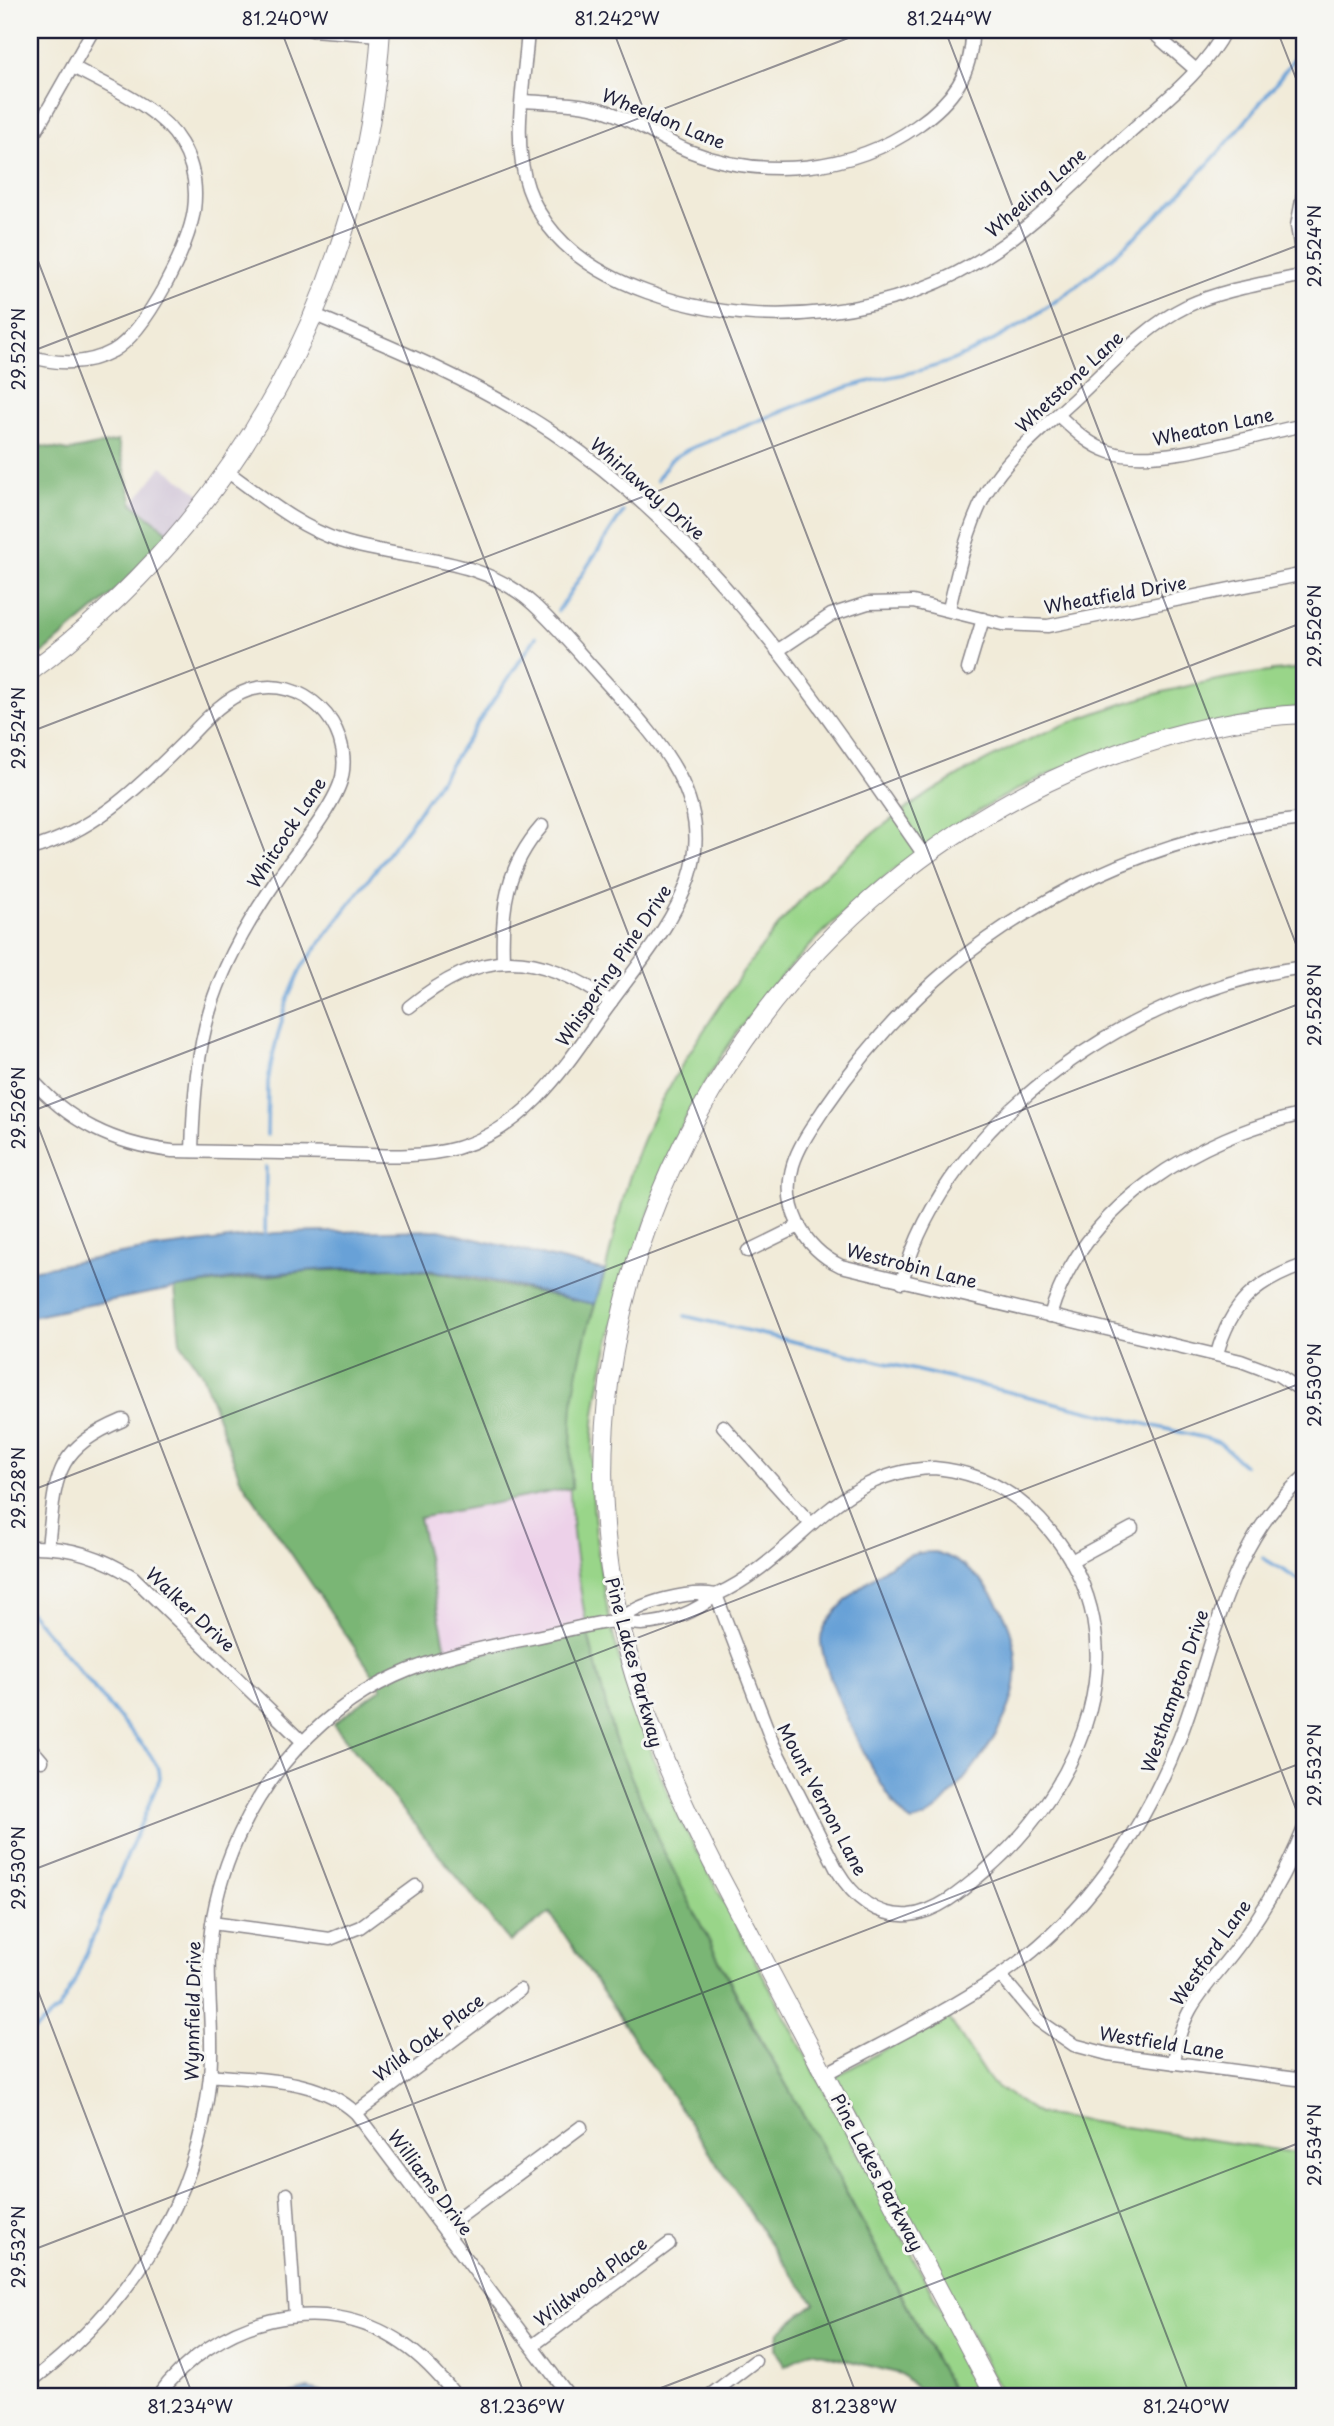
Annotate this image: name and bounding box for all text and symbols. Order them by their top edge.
text: 81.240°W [242,4,329,31]
text: 81.242°W [574,4,660,31]
text: 81.244°W [906,4,992,31]
street label: Wheeldon Lane [598,81,730,155]
street label: Wheeling Lane [979,141,1091,243]
text: 29.524°N [1300,205,1327,287]
text: 29.522°N [4,308,31,390]
street label: Whetstone Lane [1009,324,1129,438]
street label: Wheaton Lane [1150,400,1276,452]
street label: Whirlaway Drive [584,430,712,546]
street label: Wheatfield Drive [1042,568,1188,620]
text: 29.526°N [1300,584,1327,668]
text: 29.524°N [4,687,31,769]
street label: Whitcock Lane [240,771,332,893]
street label: Whispering Pine Drive [549,879,677,1051]
text: 29.528°N [1300,964,1327,1046]
text: 29.526°N [4,1066,31,1150]
street label: Westrobin Lane [843,1236,981,1294]
text: 29.530°N [1300,1343,1327,1427]
text: 29.528°N [4,1447,31,1529]
street label: Walker Drive [140,1560,242,1658]
street label: Pine Lakes Parkway [599,1574,671,1750]
street label: Westhampton Drive [1133,1606,1215,1776]
street label: Mount Vernon Lane [771,1718,875,1880]
text: 29.532°N [1300,1723,1327,1807]
text: 29.530°N [4,1826,31,1910]
street label: Westford Lane [1163,1893,1257,2011]
street label: Wynnfield Drive [177,1941,207,2081]
street label: Wild Oak Place [367,1986,489,2088]
street label: Westfield Lane [1097,2019,1227,2065]
street label: Pine Lakes Parkway [825,2088,931,2256]
text: 29.534°N [1300,2104,1327,2186]
street label: Williams Drive [382,2123,480,2241]
text: 29.532°N [4,2205,31,2289]
street label: Wildwood Place [528,2230,652,2332]
text: 81.234°W [147,2392,233,2419]
text: 81.236°W [479,2392,565,2419]
text: 81.238°W [811,2392,897,2419]
text: 81.240°W [1143,2392,1230,2419]

